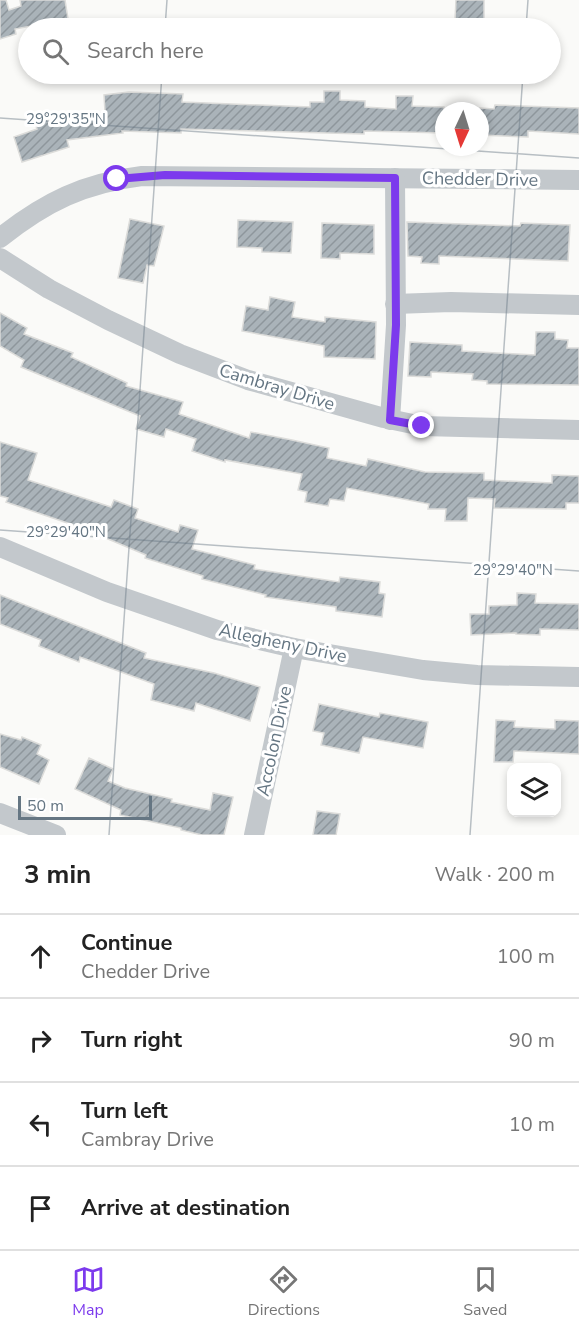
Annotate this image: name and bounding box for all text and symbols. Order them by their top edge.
search box [18,18,561,84]
icon: search [39,35,72,68]
text: Search here [87,36,204,66]
north arrow [435,102,489,156]
text: 29°29'35"N [26,109,106,129]
route start [103,165,129,191]
street label: Chedder Drive [422,166,538,192]
street label: Cambray Drive [216,358,338,416]
route end [408,412,434,438]
text: 29°29'40"N [26,522,106,542]
text: 29°29'40"N [473,560,553,580]
street label: Allegheny Drive [217,618,349,668]
street label: Accolon Drive [251,684,297,798]
map controls [507,763,561,817]
button: layers [507,763,561,817]
scale bar [18,793,152,820]
text: 50 m [27,795,64,817]
text: 3 min [24,857,91,892]
text: Walk · 200 m [435,861,555,888]
text: Continue [81,928,172,958]
icon: ahead [24,940,57,973]
text: 100 m [497,943,555,970]
text: Chedder Drive [81,958,210,985]
icon: right [24,1024,57,1057]
text: Turn right [81,1025,182,1055]
text: 90 m [509,1027,555,1054]
text: Turn left [81,1096,168,1126]
icon: left [24,1108,57,1141]
text: 10 m [509,1111,555,1138]
text: Cambray Drive [81,1126,214,1153]
icon: arrive [24,1192,57,1225]
text: Arrive at destination [81,1193,290,1223]
tab: Map [72,1263,105,1321]
tab: Directions [248,1263,320,1321]
tab: Saved [463,1263,507,1321]

